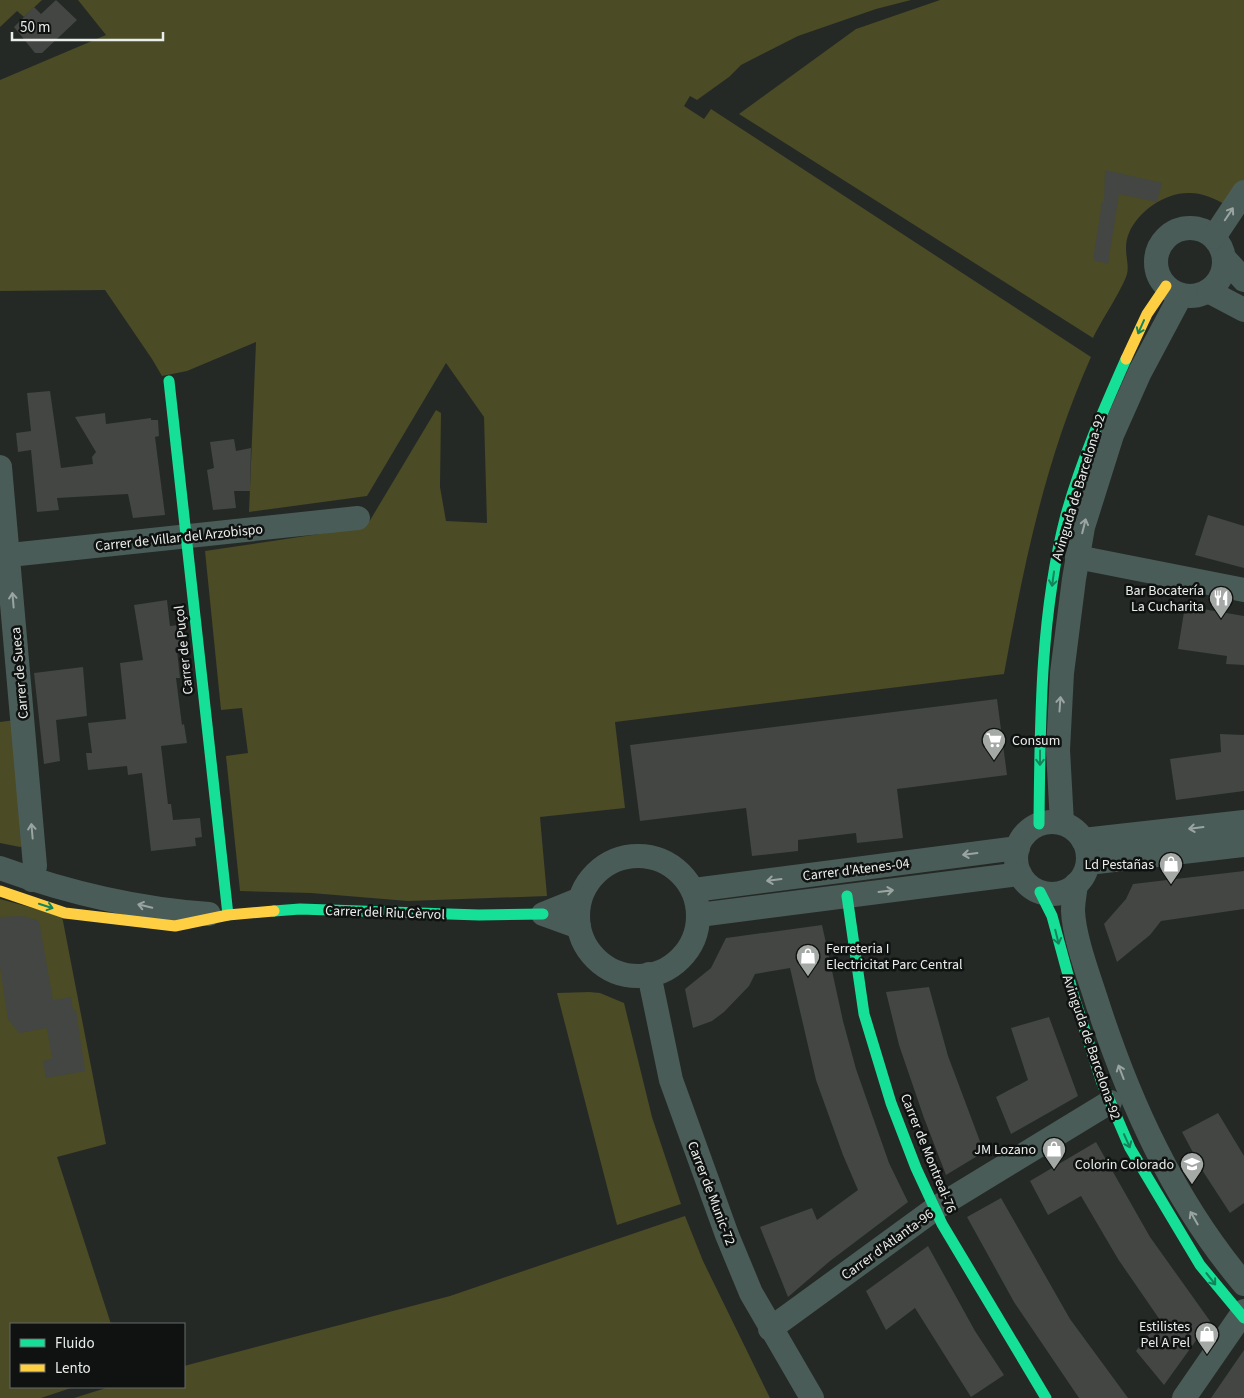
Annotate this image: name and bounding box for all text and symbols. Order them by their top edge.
scale bar [12,10,164,42]
text: 50 m [20,17,50,38]
one-way arrow [1224,208,1234,222]
one-way arrow [1135,319,1145,334]
street label: Avinguda de Barcelona-92 [1047,412,1111,563]
street label: Carrer de Villar del Arzobispo [94,519,264,557]
one-way arrow [1080,519,1089,535]
one-way arrow [1048,570,1058,586]
place label: Bar Bocatería La Cucharita [1125,581,1204,617]
restaurant icon: Bar Bocatería La Cucharita [1208,585,1234,619]
one-way arrow [8,592,17,608]
street label: Carrer de Puçol [169,604,199,695]
street label: Carrer de Sueca [6,626,34,720]
one-way arrow [1056,697,1065,713]
supermarket icon: Consum [981,727,1007,761]
place label: Consum [1012,731,1060,751]
one-way arrow [1035,750,1045,766]
one-way arrow [27,823,37,839]
one-way arrow [1188,823,1204,833]
one-way arrow [962,849,978,859]
shop icon: Ld Pestañas [1158,851,1184,885]
street label: Carrer d'Atenes-04 [802,854,911,886]
place label: Ld Pestañas [1085,855,1154,875]
one-way arrow [766,875,782,885]
one-way arrow [878,886,894,896]
one-way arrow [137,901,153,910]
street label: Carrer del Riu Cèrvol [325,901,446,925]
one-way arrow [38,902,54,912]
one-way arrow [1053,929,1062,945]
place label: Ferreteria I Electricitat Parc Central [826,939,963,975]
shop icon: Ferreteria I Electricitat Parc Central [795,943,821,977]
street label: Avinguda de Barcelona-92 [1057,972,1125,1123]
one-way arrow [1116,1065,1125,1081]
street label: Carrer de Montreal-76 [895,1091,961,1216]
one-way arrow [1122,1133,1132,1148]
shop icon: JM Lozano [1041,1136,1067,1170]
street label: Carrer de Munic-72 [682,1138,740,1248]
place label: JM Lozano [974,1140,1036,1160]
school or university icon: Colorin Colorado [1179,1151,1205,1185]
place label: Colorin Colorado [1075,1155,1174,1175]
street label: Carrer d'Atlanta-96 [837,1204,938,1285]
one-way arrow [1188,1211,1198,1225]
one-way arrow [1205,1272,1216,1285]
place label: Estilistes Pel A Pel [1139,1317,1190,1353]
shop icon: Estilistes Pel A Pel [1194,1321,1220,1355]
legend [10,1323,185,1388]
text: Fluido [55,1333,95,1354]
text: Lento [55,1358,91,1379]

